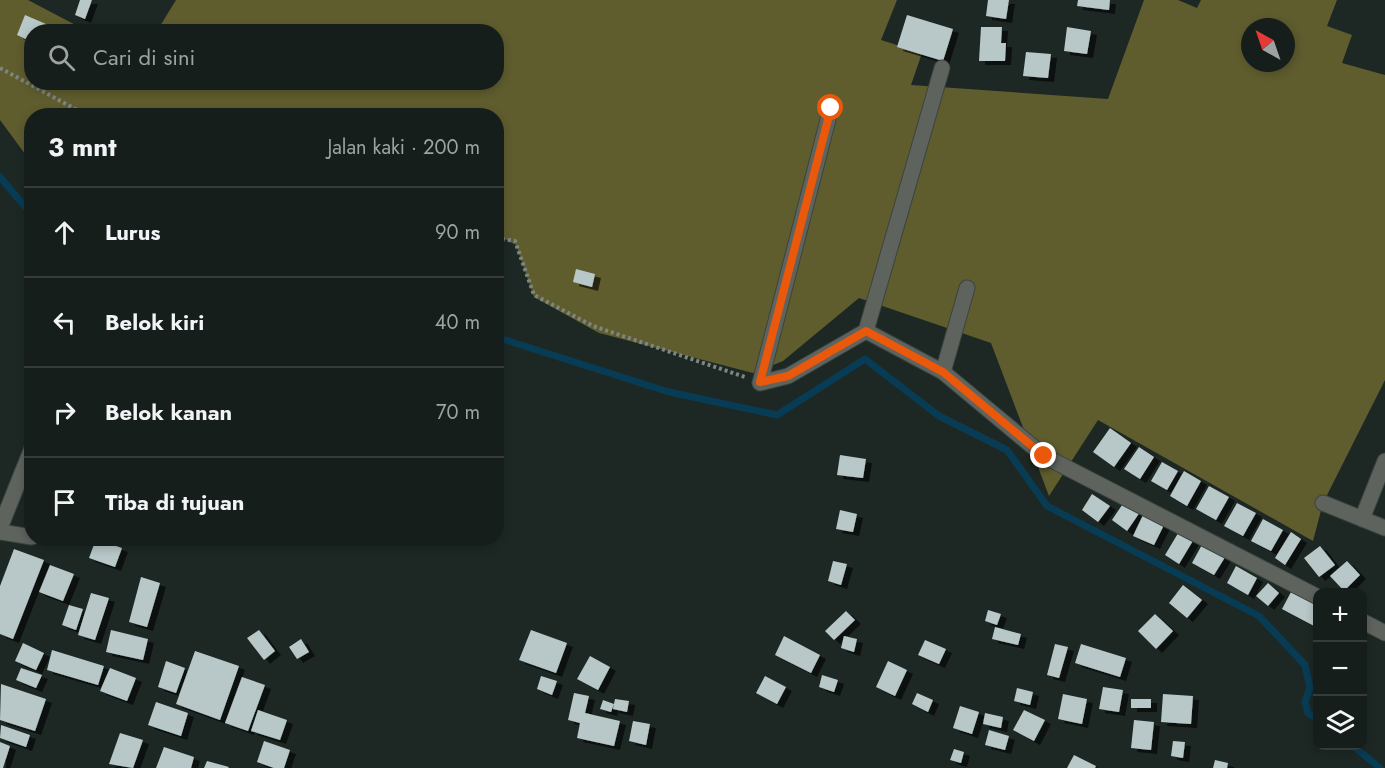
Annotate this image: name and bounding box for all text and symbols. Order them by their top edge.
north arrow [1241,18,1295,72]
search box [24,24,504,90]
icon: search [45,41,78,74]
text: Cari di sini [93,41,195,73]
route start [817,94,843,120]
text: 3 mnt [48,128,116,166]
text: Jalan kaki · 200 m [327,133,480,162]
icon: ahead [48,216,81,249]
text: Lurus [105,216,161,248]
text: 90 m [435,218,480,247]
icon: left [48,306,81,339]
text: Belok kiri [105,306,204,338]
text: 40 m [435,308,480,337]
icon: right [48,396,81,429]
text: Belok kanan [105,396,232,428]
text: 70 m [436,398,480,427]
route end [1030,442,1056,468]
icon: arrive [48,486,81,519]
text: Tiba di tujuan [105,486,244,518]
map controls [1313,588,1367,750]
button: + [1313,588,1367,642]
button: − [1313,642,1367,696]
button: layers [1313,696,1367,750]

